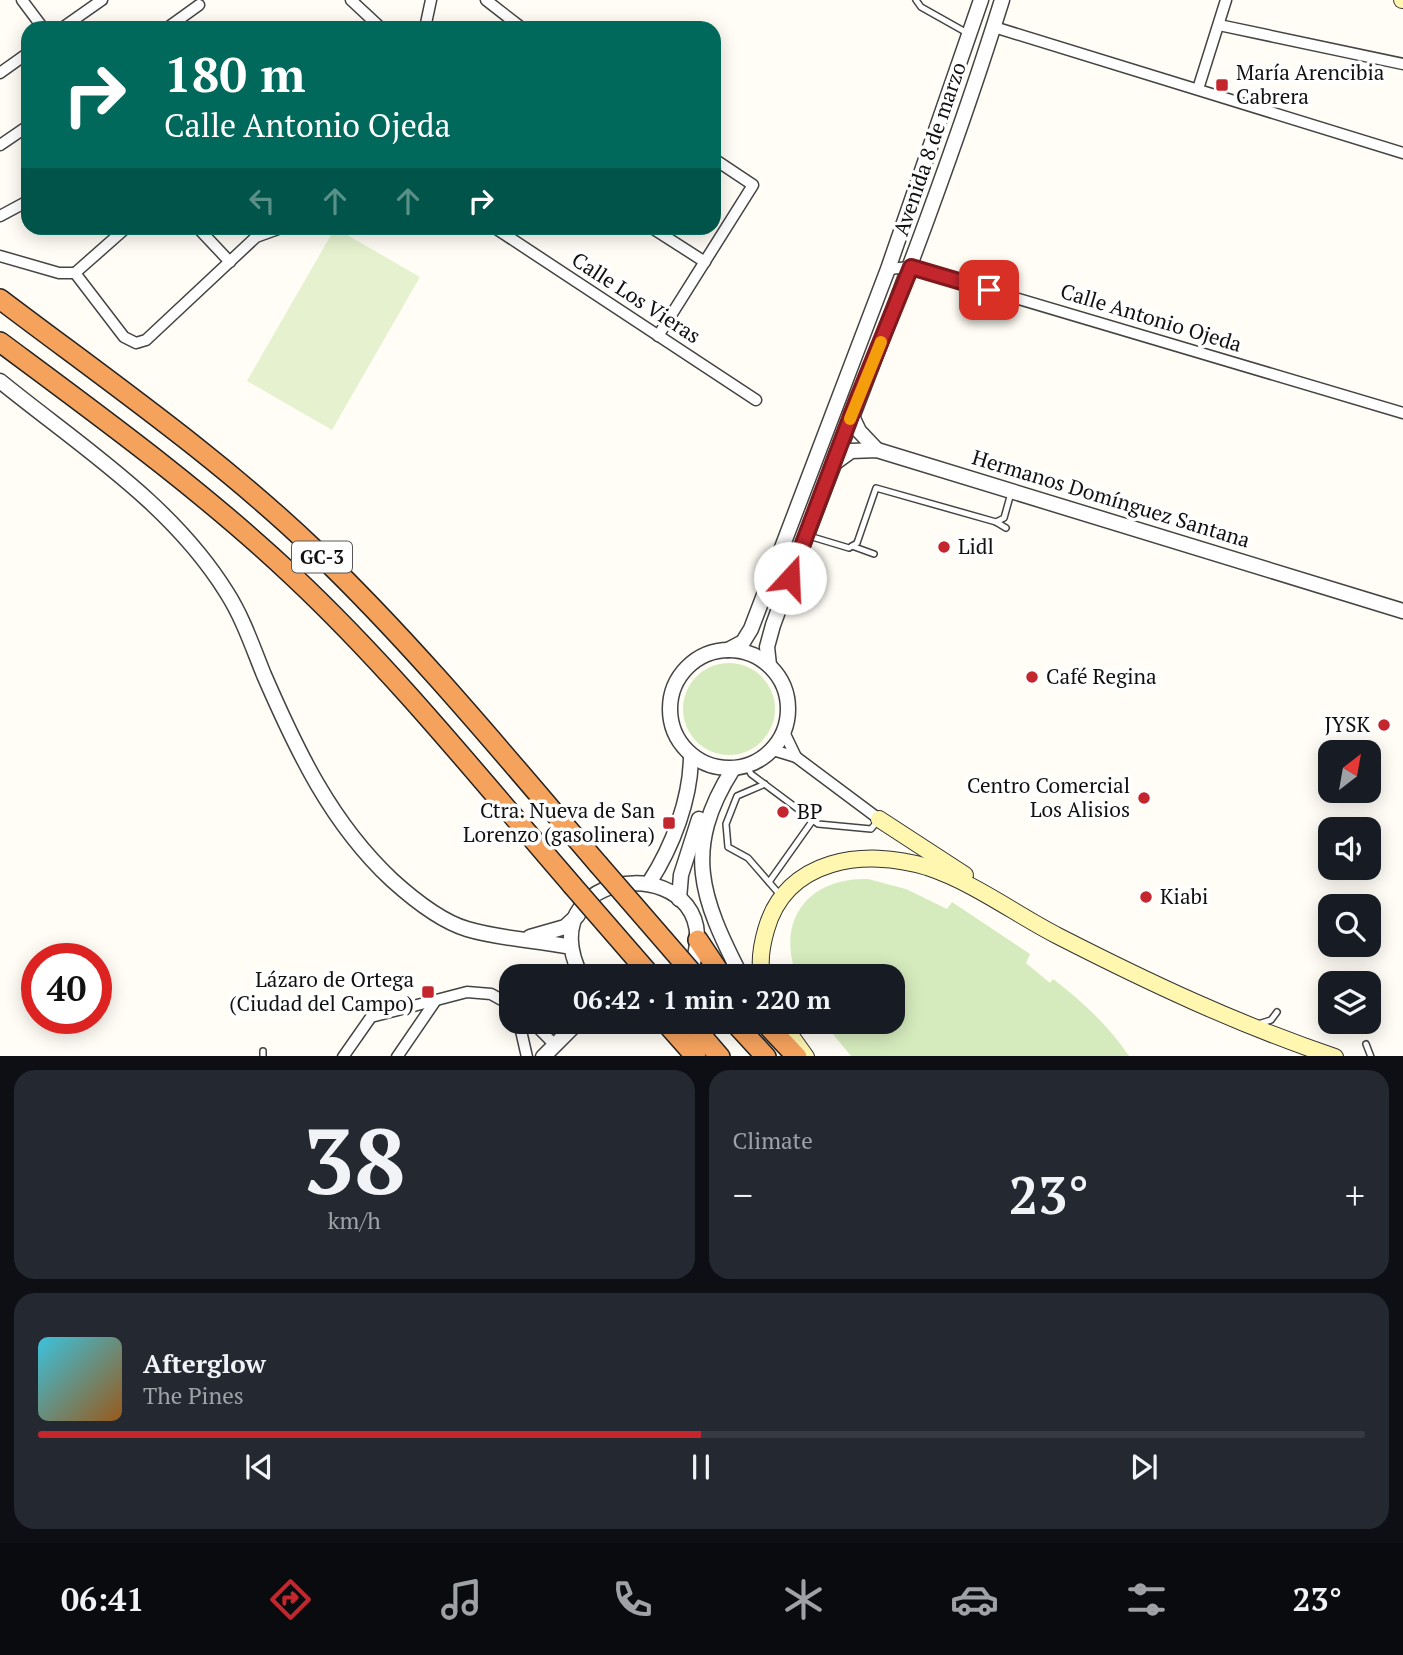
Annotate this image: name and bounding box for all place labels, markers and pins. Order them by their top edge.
place label: María Arencibia Cabrera [1236,58,1385,110]
marker: María Arencibia Cabrera [1214,77,1230,93]
pin [959,260,1019,320]
place label: Lidl [958,532,994,560]
marker: Lidl [936,539,952,555]
place label: Café Regina [1046,662,1157,690]
marker: Café Regina [1024,669,1040,685]
place label: JYSK [1324,710,1370,738]
marker: JYSK [1376,717,1392,733]
place label: Centro Comercial Los Alisios [967,771,1130,823]
marker: Centro Comercial Los Alisios [1136,790,1152,806]
place label: Ctra. Nueva de San Lorenzo (gasolinera) [463,796,656,848]
place label: BP [797,797,822,825]
marker: BP [775,804,791,820]
marker: Ctra. Nueva de San Lorenzo (gasolinera) [661,815,677,831]
place label: Kiabi [1160,882,1208,910]
marker: Kiabi [1138,889,1154,905]
place label: Lázaro de Ortega (Ciudad del Campo) [229,965,414,1017]
marker: Lázaro de Ortega (Ciudad del Campo) [420,984,436,1000]

